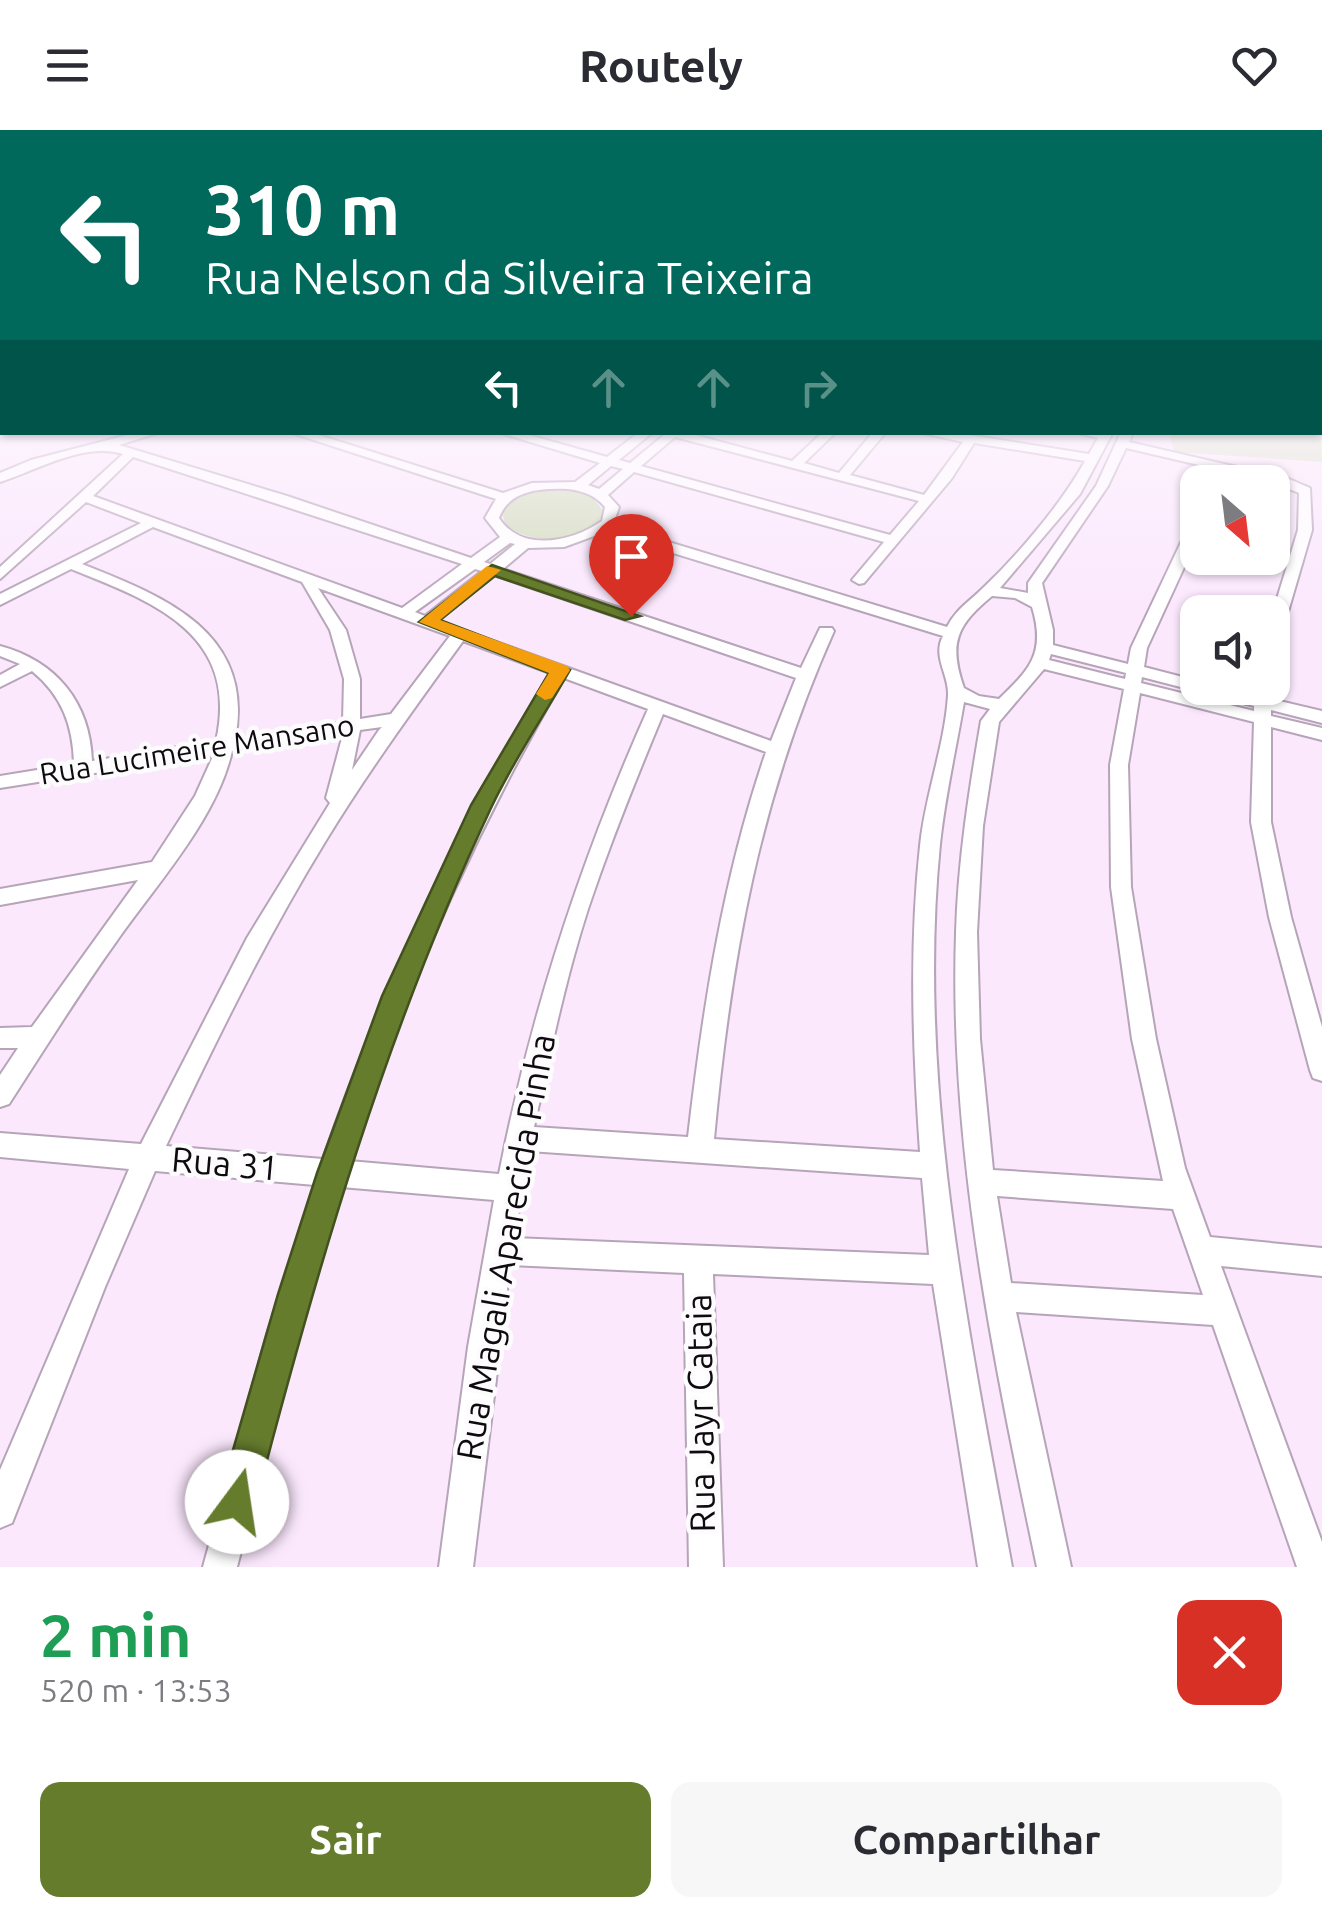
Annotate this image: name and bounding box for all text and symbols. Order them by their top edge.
icon: menu [40,38,95,93]
icon: heart [1227,38,1282,93]
text: Routely [579,40,743,91]
icon: left [40,170,170,300]
text: 310 m [205,170,400,248]
text: Rua Nelson da Silveira Teixeira [205,252,814,303]
icon: left [476,360,531,415]
icon: ahead [581,360,636,415]
icon: ahead [686,360,741,415]
icon: right [791,360,846,415]
north arrow [1180,465,1290,575]
map controls [1180,465,1290,705]
pin [589,514,674,617]
icon: arrive [604,529,659,584]
button: sound [1180,595,1290,705]
street label: Rua Lucimeire Mansano [37,707,357,791]
street label: Rua Magali Aparecida Pinha [448,1030,562,1463]
street label: Rua 31 [170,1138,280,1188]
street label: Rua Jayr Cataia [678,1293,722,1533]
position arrow [185,1450,289,1554]
button: close [1177,1600,1282,1705]
text: 2 min [40,1601,192,1668]
text: 520 m · 13:53 [40,1672,232,1708]
button: Sair [40,1782,651,1897]
button: Compartilhar [671,1782,1282,1897]

